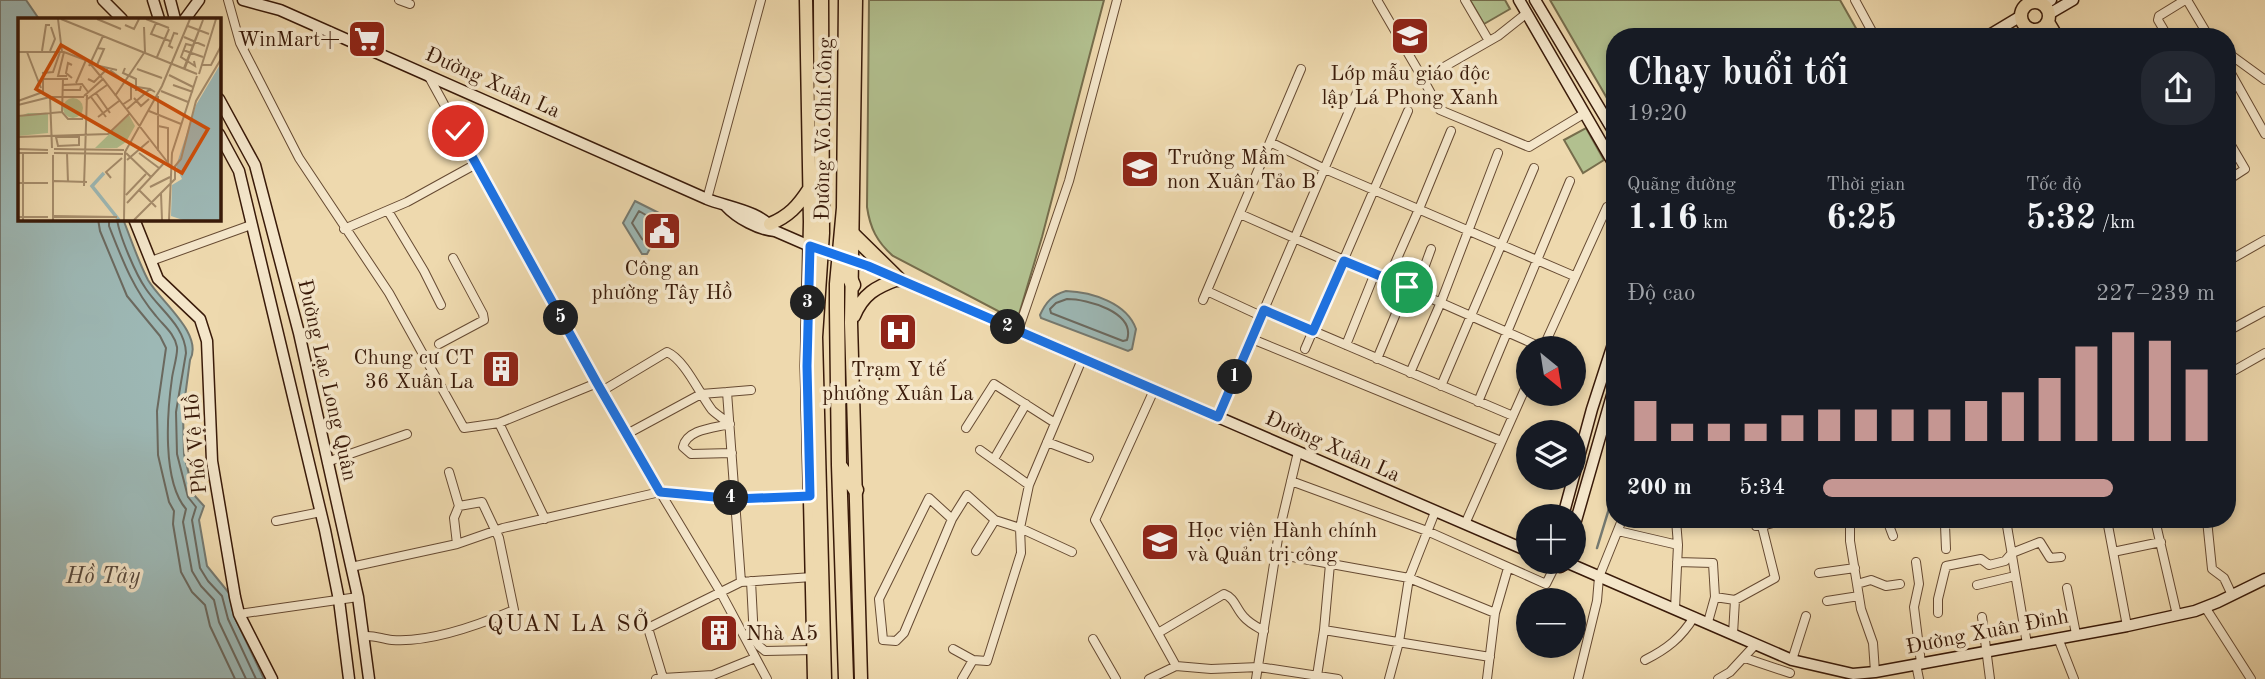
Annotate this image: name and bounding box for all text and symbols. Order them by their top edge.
school or university icon: Lớp mẫu giáo độc lập Lá Phong Xanh [1389,15,1431,57]
inset map [18,18,220,220]
supermarket icon: WinMart+ [346,18,388,60]
place label: WinMart+ [238,30,340,51]
street label: Đường Võ Chí Công [812,37,837,221]
street label: Đường Xuân La [422,44,563,123]
button: share [2141,51,2215,125]
text: Chạy buổi tối [1627,55,1848,93]
place label: Lớp mẫu giáo độc lập Lá Phong Xanh [1322,62,1498,109]
pin [428,101,488,161]
text: 19:20 [1627,102,1687,125]
icon: check [439,112,477,150]
place label: Trường Mầm non Xuân Tảo B [1167,146,1316,193]
school or university icon: Trường Mầm non Xuân Tảo B [1119,148,1161,190]
text: Quãng đường [1627,176,1736,195]
text: Thời gian [1826,176,1905,195]
text: Tốc độ [2026,176,2082,195]
text: 1.16 [1627,201,1698,236]
text: 6:25 [1826,201,1897,236]
text: 5:32 [2026,201,2096,236]
public building icon: Công an phường Tây Hồ [641,210,683,252]
text: km [1698,214,1728,233]
text: /km [2096,214,2135,233]
pin [1377,257,1437,317]
place label: Công an phường Tây Hồ [592,259,732,304]
icon: arrive [1388,268,1426,306]
street label: Đường Lạc Long Quân [293,277,360,483]
text: Độ cao [1627,282,1695,305]
text: 227–239 m [2096,282,2215,305]
pin: 3 [790,286,826,320]
text: 3 [802,293,813,312]
pin: 5 [544,300,578,336]
text: 5 [555,308,566,327]
pin: 2 [990,310,1026,344]
hospital icon: Trạm Y tế phường Xuân La [877,311,919,353]
text: 2 [1002,317,1013,336]
north arrow [1516,336,1586,406]
map controls [1516,336,1586,658]
place label: Chung cư CT 36 Xuân La [353,348,474,393]
building icon: Chung cư CT 36 Xuân La [480,348,522,390]
place label: Trạm Y tế phường Xuân La [822,359,974,405]
pin: 1 [1218,360,1252,394]
text: 1 [1229,367,1240,386]
street label: Phố Vệ Hồ [180,393,211,495]
street label: Đường Xuân La [1262,408,1403,487]
button: layers [1516,420,1586,490]
text: 200 m [1627,476,1692,499]
text: 5:34 [1739,476,1785,499]
pin: 4 [714,480,748,516]
text: 4 [725,488,736,507]
button: + [1516,504,1586,574]
school or university icon: Học viện Hành chính và Quản trị công [1139,521,1181,563]
place label: Học viện Hành chính và Quản trị công [1187,521,1377,566]
water label: Hồ Tây [65,563,141,589]
button: − [1516,588,1586,658]
street label: Đường Xuân Đỉnh [1904,606,2070,659]
district label: QUAN LA SỞ [487,608,651,636]
building icon: Nhà A5 [698,612,740,654]
place label: Nhà A5 [746,624,818,645]

